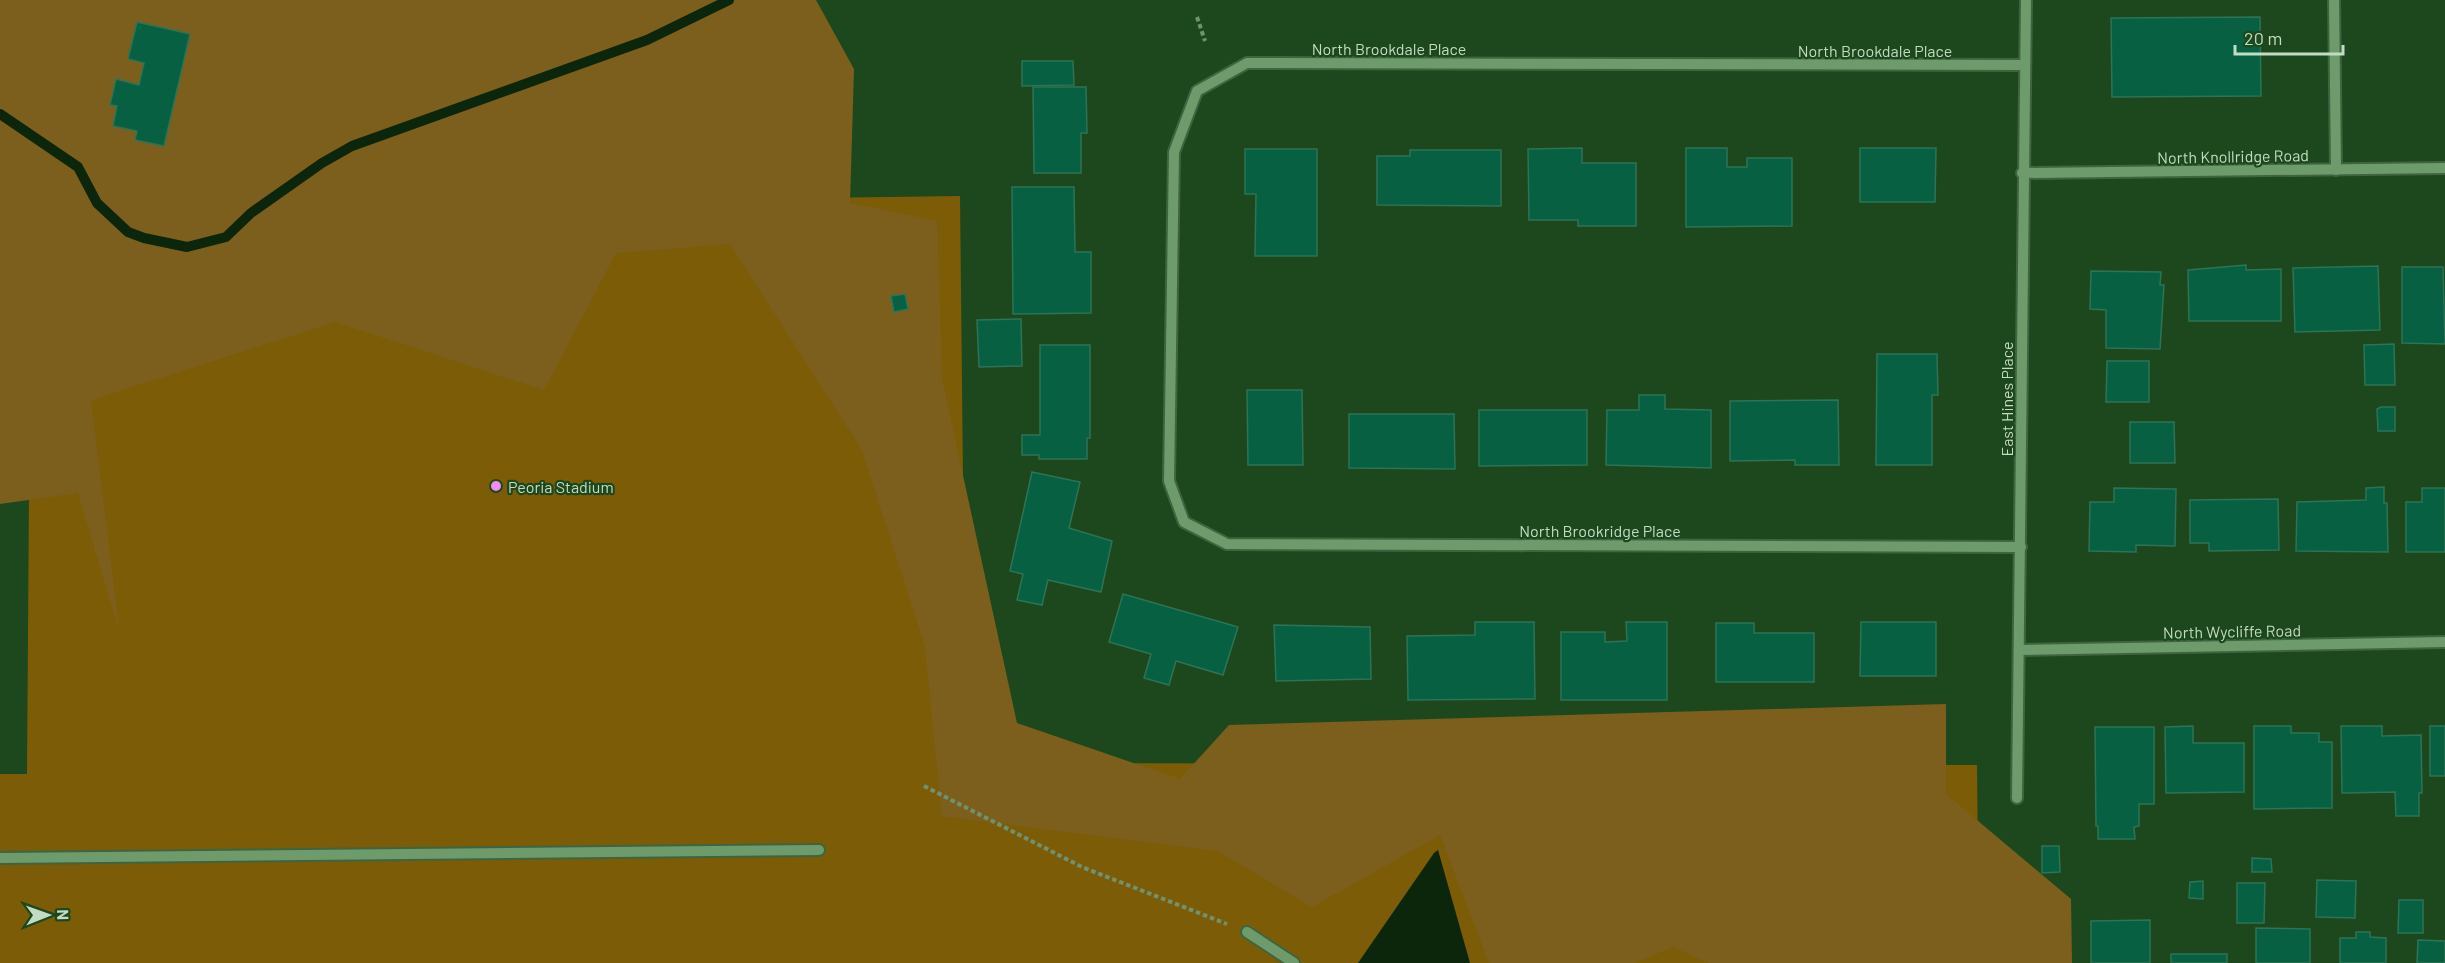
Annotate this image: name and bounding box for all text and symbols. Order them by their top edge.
scale bar [2235,18,2343,56]
text: 20 m [2244,27,2282,49]
street label: North Brookdale Place [1312,39,1466,58]
street label: North Brookdale Place [1798,41,1952,60]
street label: North Knollridge Road [2157,145,2309,167]
street label: East Hines Place [1997,341,2016,457]
place label: Peoria Stadium [508,477,614,496]
marker: Peoria Stadium [489,479,503,493]
street label: North Brookridge Place [1519,521,1681,540]
street label: North Wycliffe Road [2163,620,2301,642]
north arrow [18,885,78,945]
text: N [54,909,73,920]

